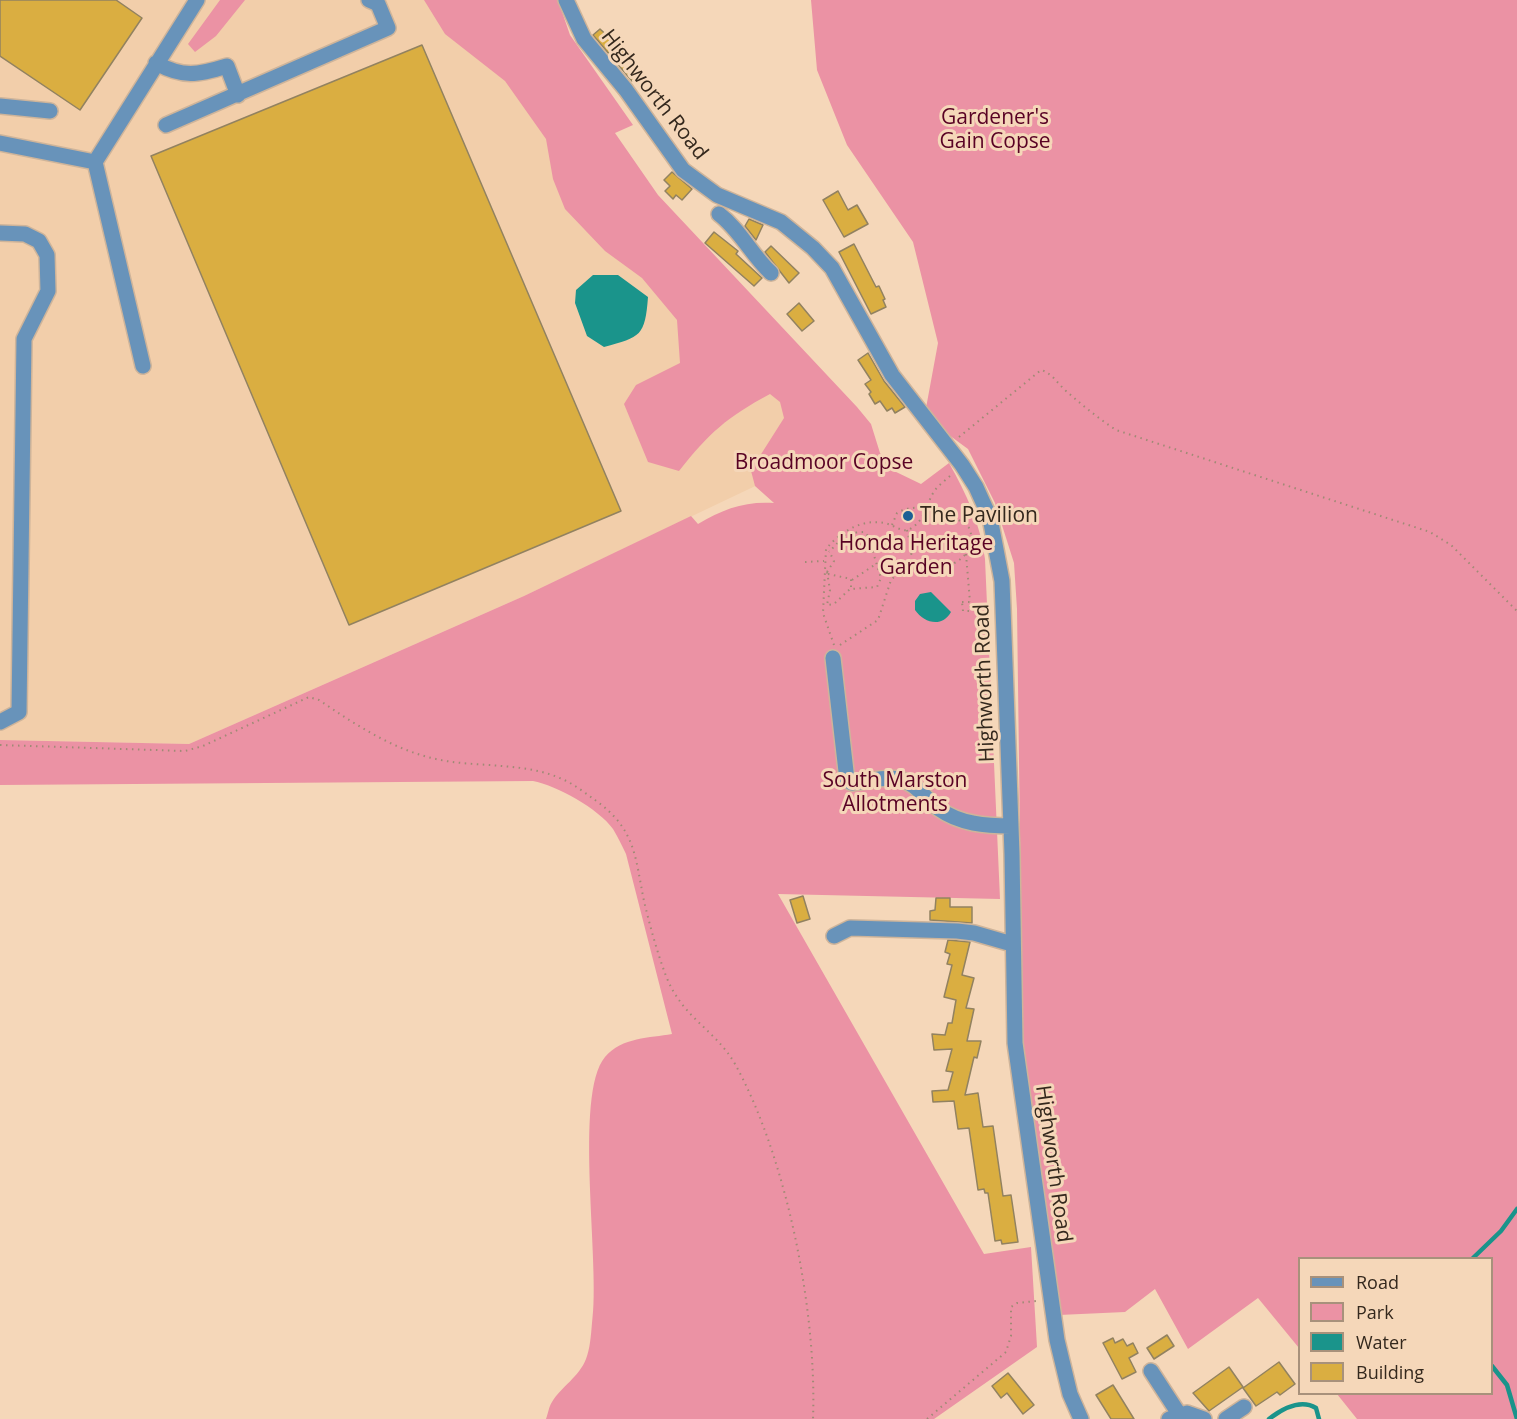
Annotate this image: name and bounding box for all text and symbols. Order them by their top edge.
street label: Highworth Road [595,25,713,165]
park label: Gardener's Gain Copse [939,105,1051,155]
park label: Broadmoor Copse [735,450,913,476]
place label: The Pavilion [920,503,1038,529]
marker: The Pavilion [901,509,915,523]
park label: Honda Heritage Garden [839,531,993,581]
street label: Highworth Road [970,603,1000,763]
park label: South Marston Allotments [823,768,967,818]
street label: Highworth Road [1029,1084,1077,1244]
legend [1298,1257,1493,1395]
text: Road [1356,1270,1399,1294]
text: Park [1356,1300,1394,1324]
text: Water [1356,1330,1407,1354]
text: Building [1356,1360,1424,1384]

